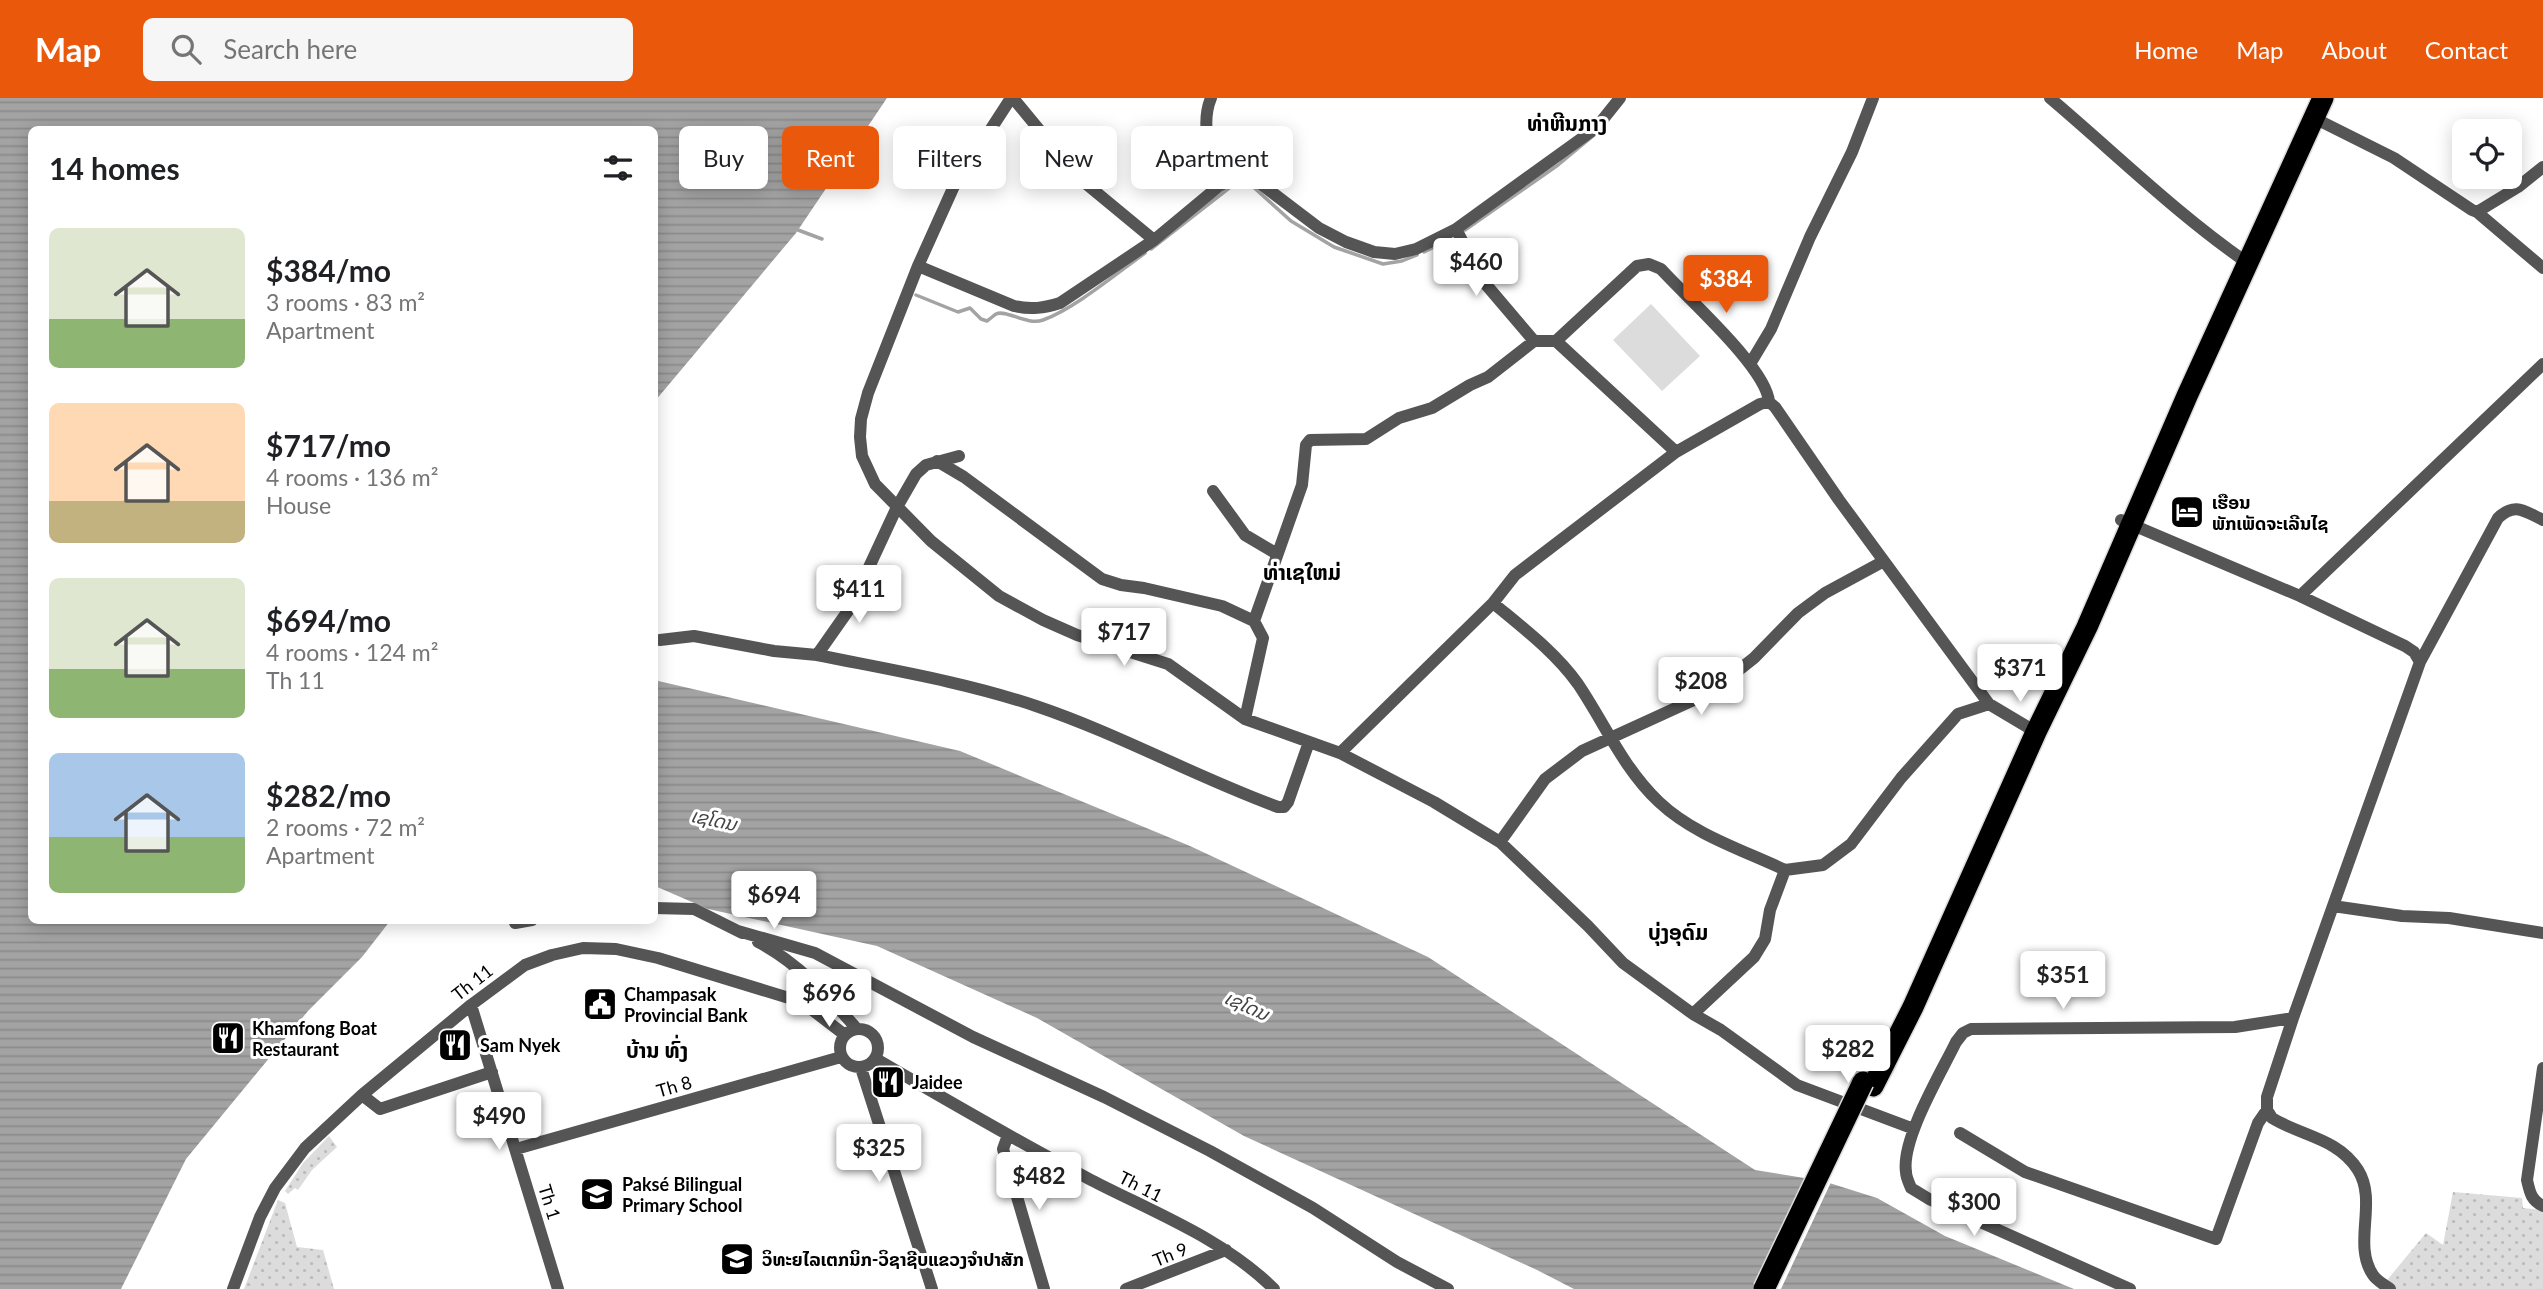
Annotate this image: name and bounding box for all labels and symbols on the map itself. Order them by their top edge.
district label: ທ່າຫີນກາງ [1527,110,1607,135]
pin: $460 [1435,238,1517,298]
pin: $384 [1685,256,1767,315]
place label: ເຮືອນ ພັກເພັດຈະເລີນໄຊ [2212,491,2328,534]
hotel icon: ເຮືອນ ພັກເພັດຈະເລີນໄຊ [2168,493,2206,531]
district label: ທ່າເຊໃຫມ່ [1263,559,1341,584]
pin: $411 [818,566,900,625]
pin: $717 [1083,608,1165,668]
pin: $371 [1979,644,2061,704]
pin: $208 [1660,658,1742,717]
water label: ເຊໂດນ [689,803,740,835]
pin: $694 [733,872,815,931]
district label: ບຸ່ງອຸດົມ [1648,919,1708,946]
pin: $351 [2022,951,2104,1011]
street label: Th 11 [447,959,497,1005]
pin: $696 [788,970,870,1029]
place label: Champasak Provincial Bank [624,983,748,1026]
public building icon: Champasak Provincial Bank [581,985,619,1023]
water label: ເຊໂດນ [1221,985,1274,1025]
place label: Khamfong Boat Restaurant [252,1017,377,1060]
restaurant icon: Khamfong Boat Restaurant [209,1019,247,1057]
restaurant icon: Sam Nyek [436,1026,474,1064]
pin: $282 [1807,1026,1889,1085]
place label: Sam Nyek [480,1034,561,1056]
district label: ບ້ານ ທົ່ງ [626,1034,688,1062]
restaurant icon: Jaidee [869,1063,907,1101]
street label: Th 8 [654,1071,694,1101]
place label: Jaidee [912,1071,963,1093]
pin: $490 [458,1093,540,1152]
pin: $325 [838,1124,920,1184]
pin: $482 [998,1152,1080,1212]
street label: Th 11 [1116,1166,1166,1206]
place label: Paksé Bilingual Primary School [622,1173,742,1216]
school or university icon: Paksé Bilingual Primary School [578,1175,616,1213]
pin: $300 [1933,1178,2015,1238]
street label: Th 1 [534,1182,566,1222]
street label: Th 9 [1149,1237,1191,1271]
school or university icon: ວິທະຍໄລເຕກນິກ-ວິຊາຊີບແຂວງຈໍາປາສັກ [718,1240,756,1278]
place label: ວິທະຍໄລເຕກນິກ-ວິຊາຊີບແຂວງຈໍາປາສັກ [762,1248,1024,1270]

